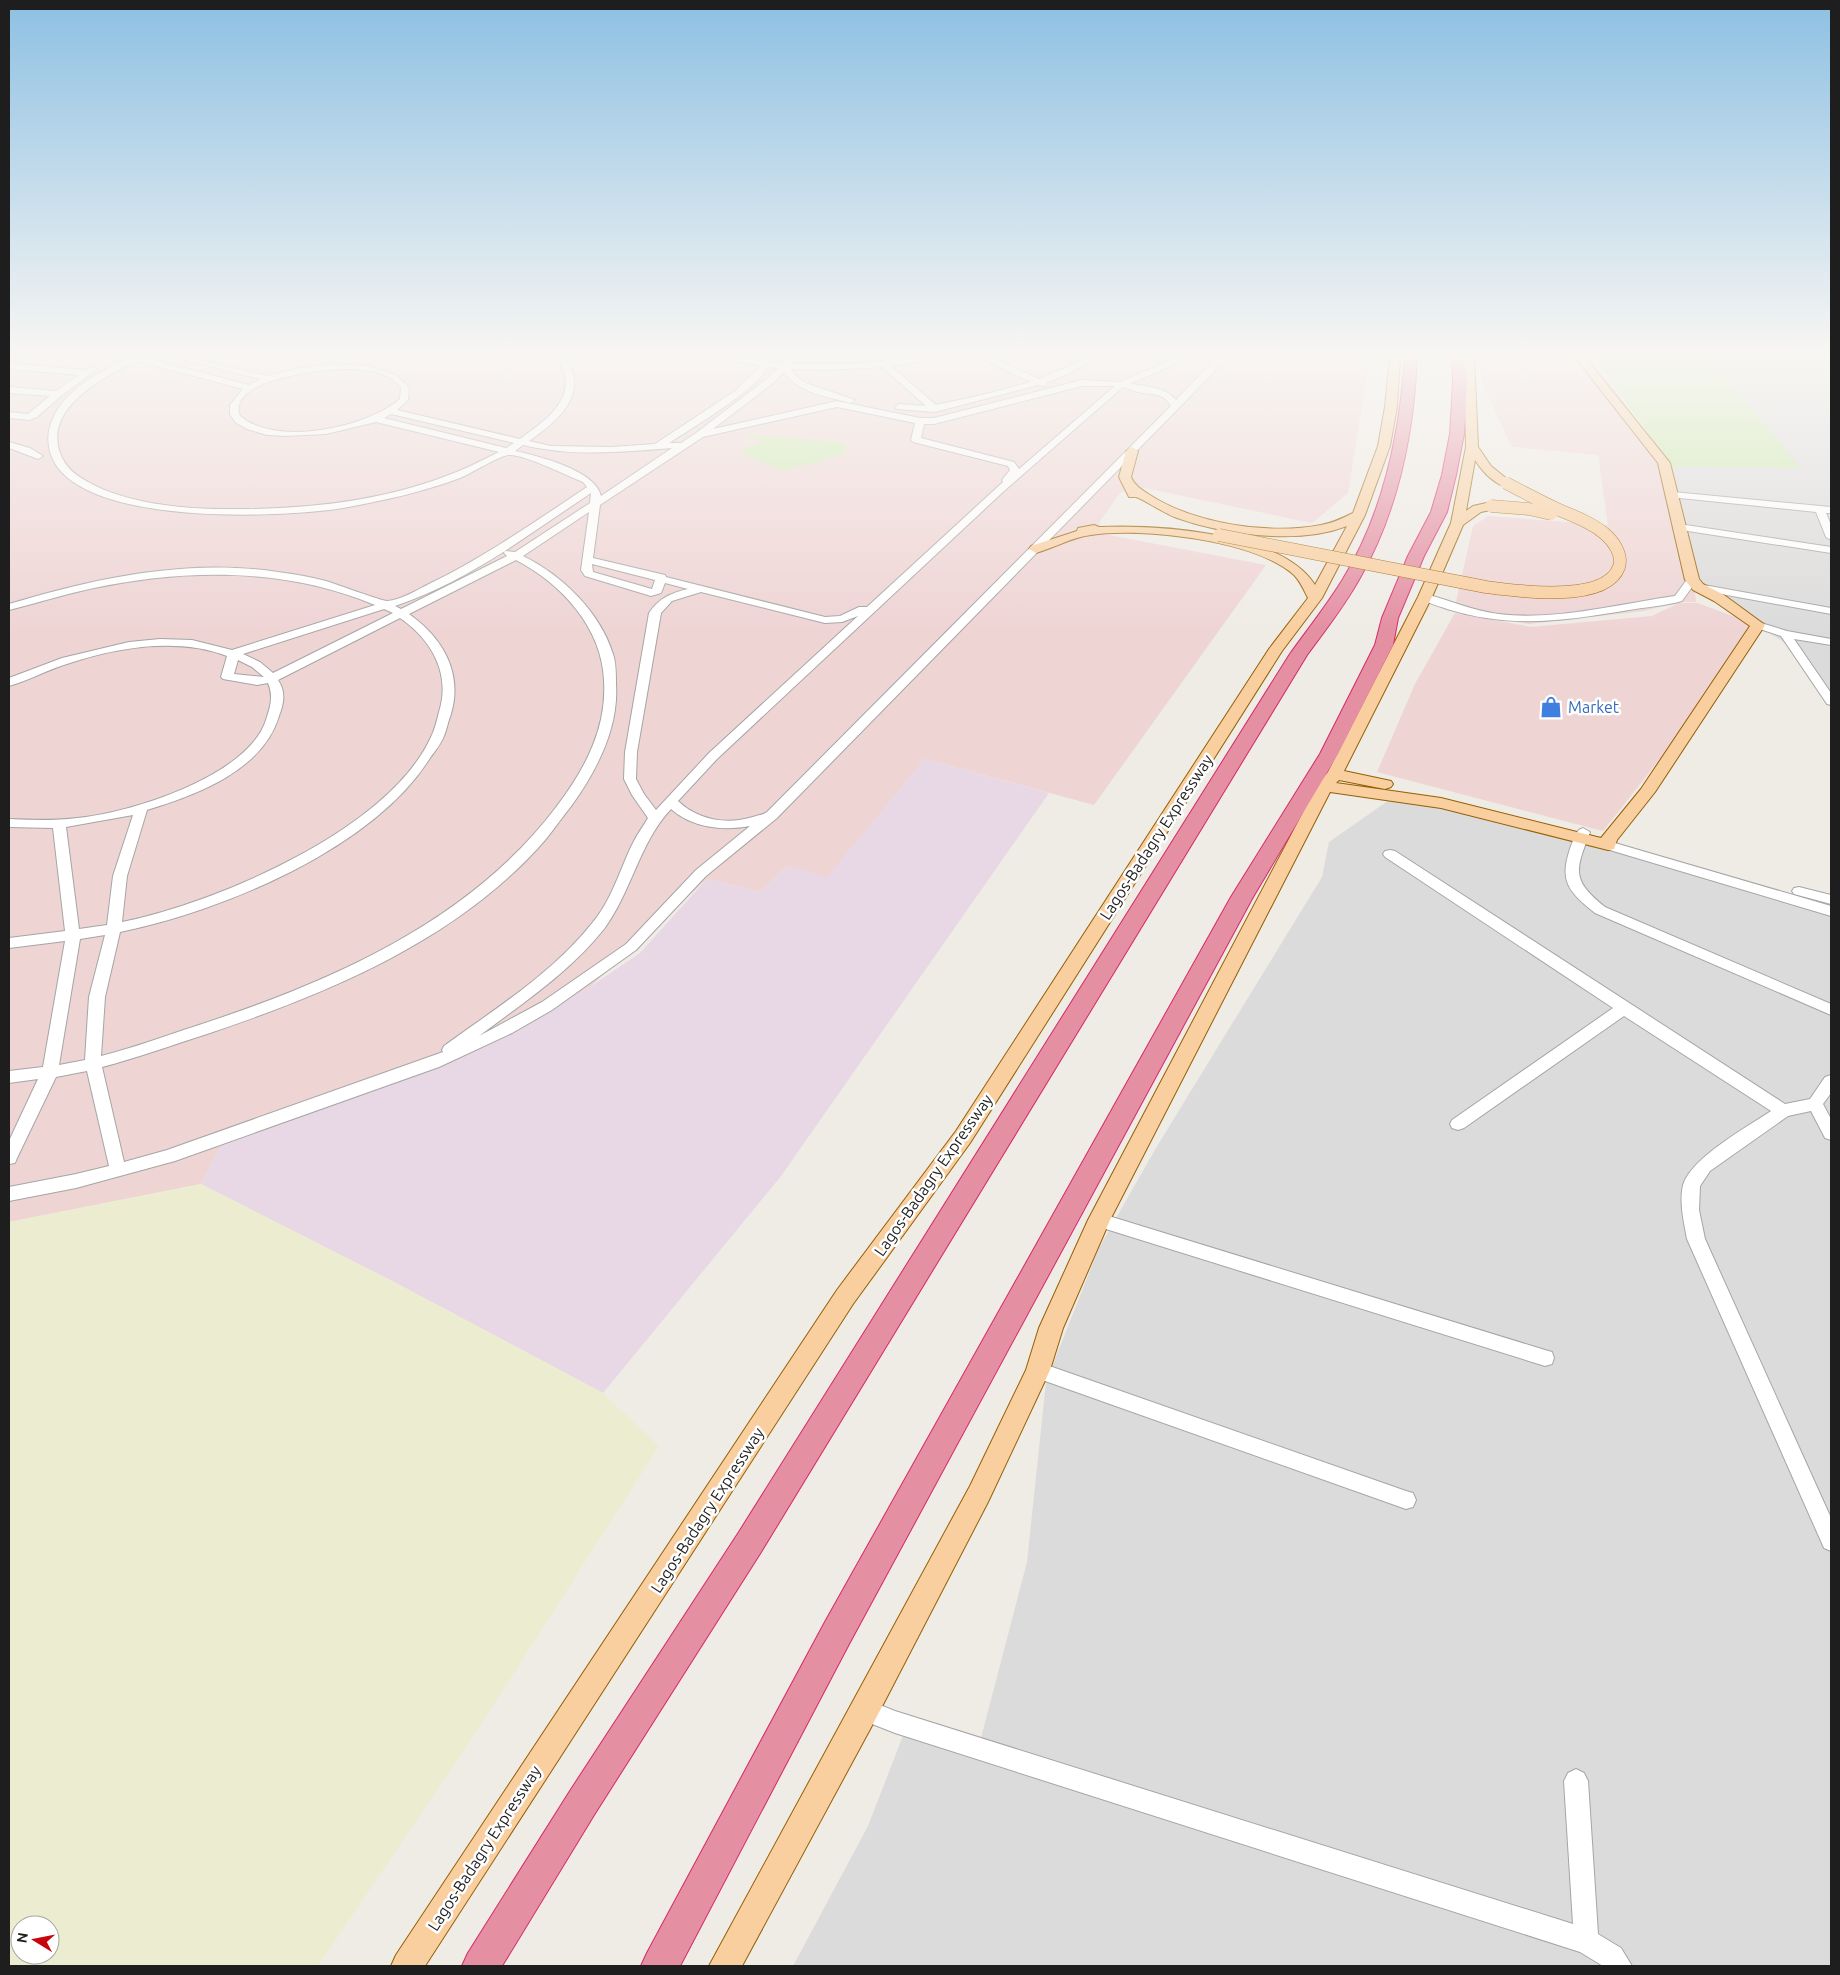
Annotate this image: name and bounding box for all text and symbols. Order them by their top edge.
shop icon: Market [1538,694,1564,720]
place label: Market [1568,698,1620,716]
street label: Lagos-Badagry Expressway [1096,751,1216,923]
street label: Lagos-Badagry Expressway [870,1090,996,1259]
street label: Lagos-Badagry Expressway [647,1424,767,1596]
street label: Lagos-Badagry Expressway [424,1762,544,1934]
north arrow [10,1915,60,1965]
text: N [13,1931,31,1944]

